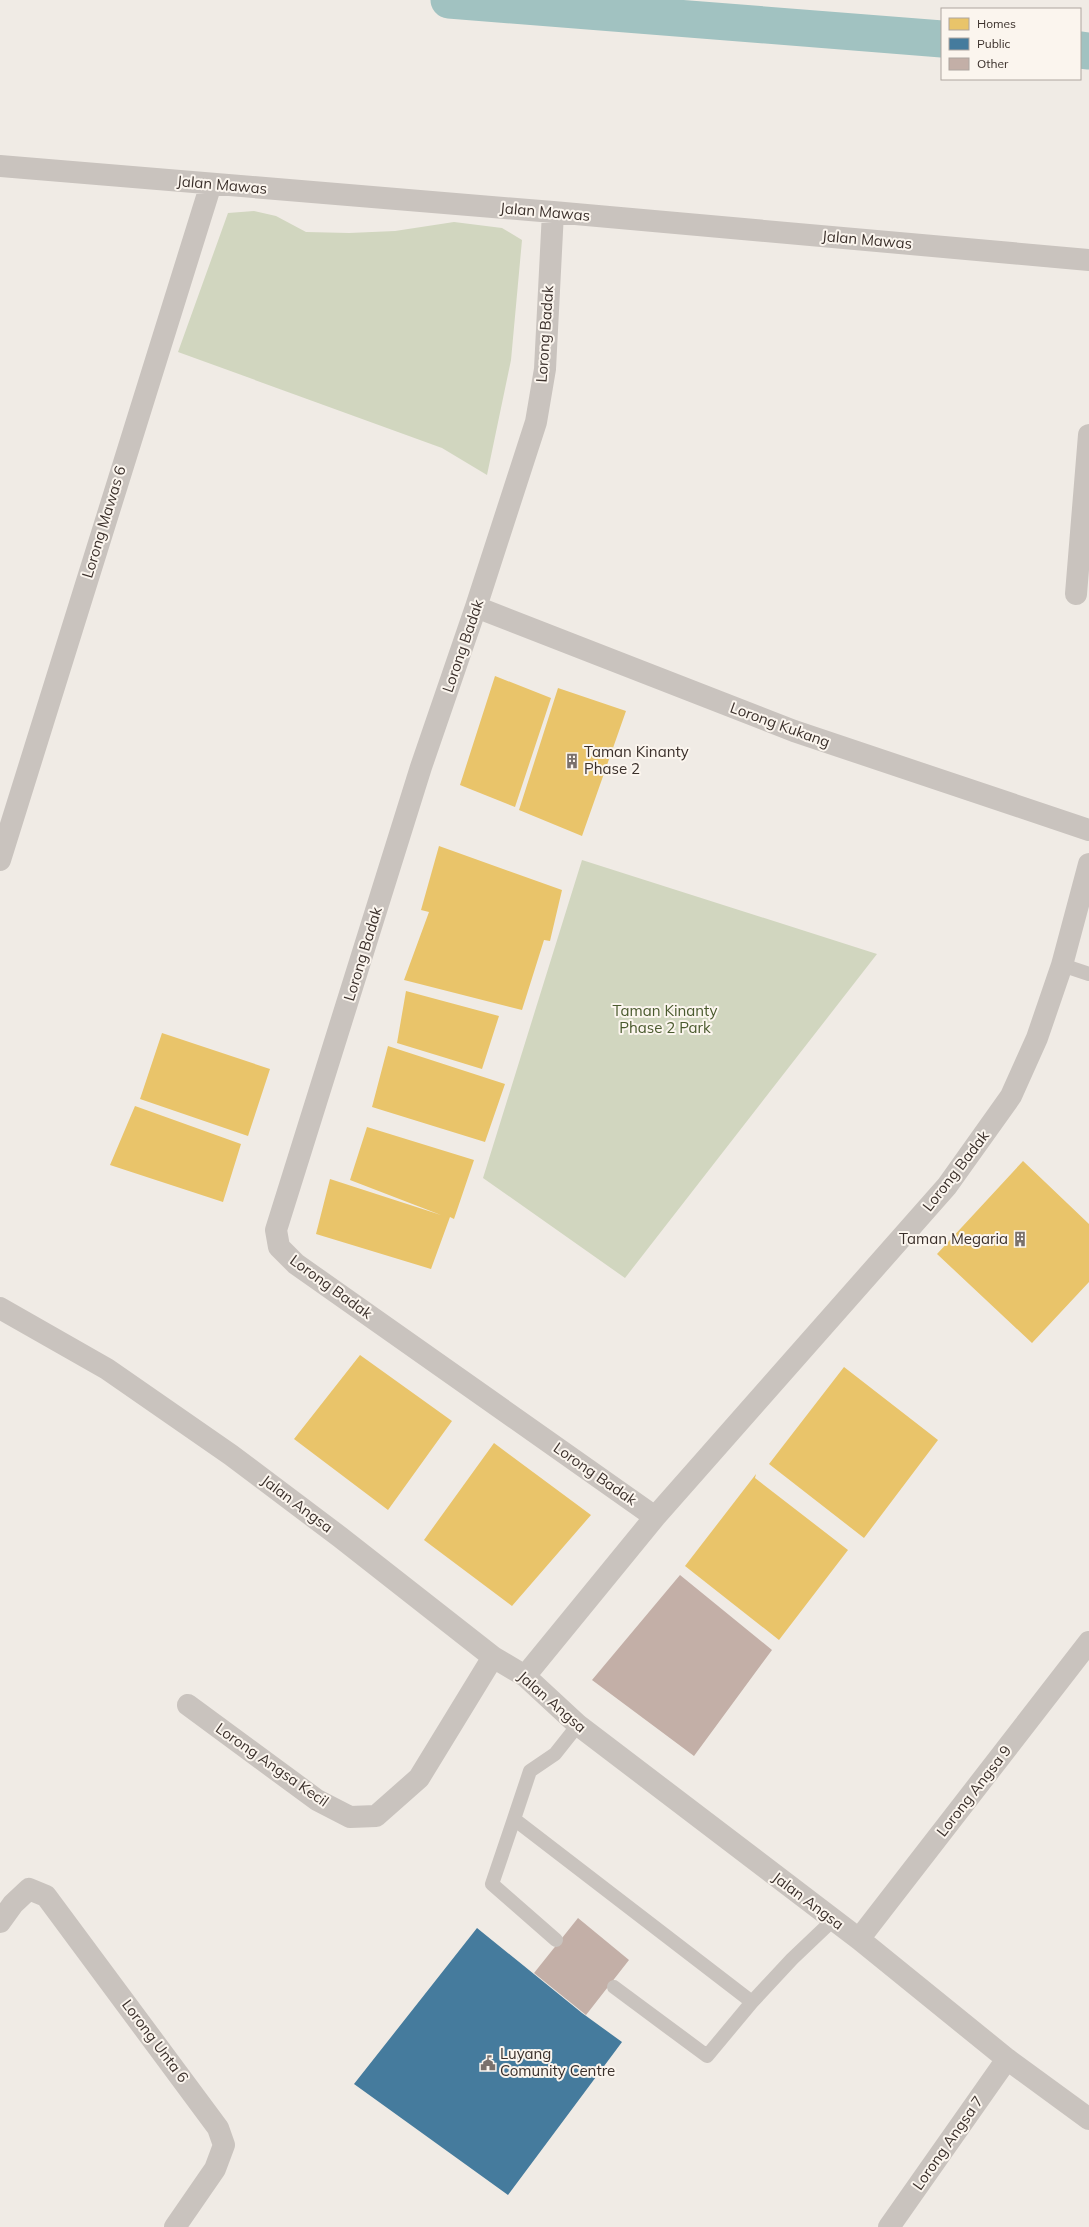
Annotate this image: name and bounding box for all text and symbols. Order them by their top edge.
legend [941,8,1081,80]
text: Homes [977,16,1016,31]
text: Public [977,36,1011,51]
text: Other [977,56,1009,71]
street label: Jalan Mawas [176,171,268,198]
street label: Jalan Mawas [499,198,591,225]
street label: Jalan Mawas [821,226,913,253]
street label: Lorong Badak [532,285,557,383]
street label: Lorong Mawas 6 [77,463,130,580]
street label: Lorong Badak [438,597,487,695]
street label: Lorong Kukang [728,698,833,751]
place label: Taman Kinanty Phase 2 [584,742,689,778]
building icon: Taman Kinanty Phase 2 [563,752,581,770]
street label: Lorong Badak [339,904,386,1003]
park label: Taman Kinanty Phase 2 Park [613,1001,717,1037]
street label: Lorong Badak [918,1126,993,1215]
place label: Taman Megaria [899,1229,1008,1248]
building icon: Taman Megaria [1011,1230,1029,1248]
street label: Lorong Badak [286,1250,376,1323]
street label: Lorong Badak [550,1438,641,1509]
street label: Jalan Angsa [258,1471,337,1537]
street label: Jalan Angsa [514,1667,590,1737]
street label: Lorong Angsa Kecil [212,1718,332,1811]
street label: Lorong Angsa 9 [932,1741,1015,1840]
street label: Jalan Angsa [769,1868,848,1934]
street label: Lorong Unta 6 [118,1995,193,2086]
place label: Luyang Comunity Centre [500,2044,615,2080]
public building icon: Luyang Comunity Centre [479,2054,497,2072]
street label: Lorong Angsa 7 [908,2092,987,2193]

